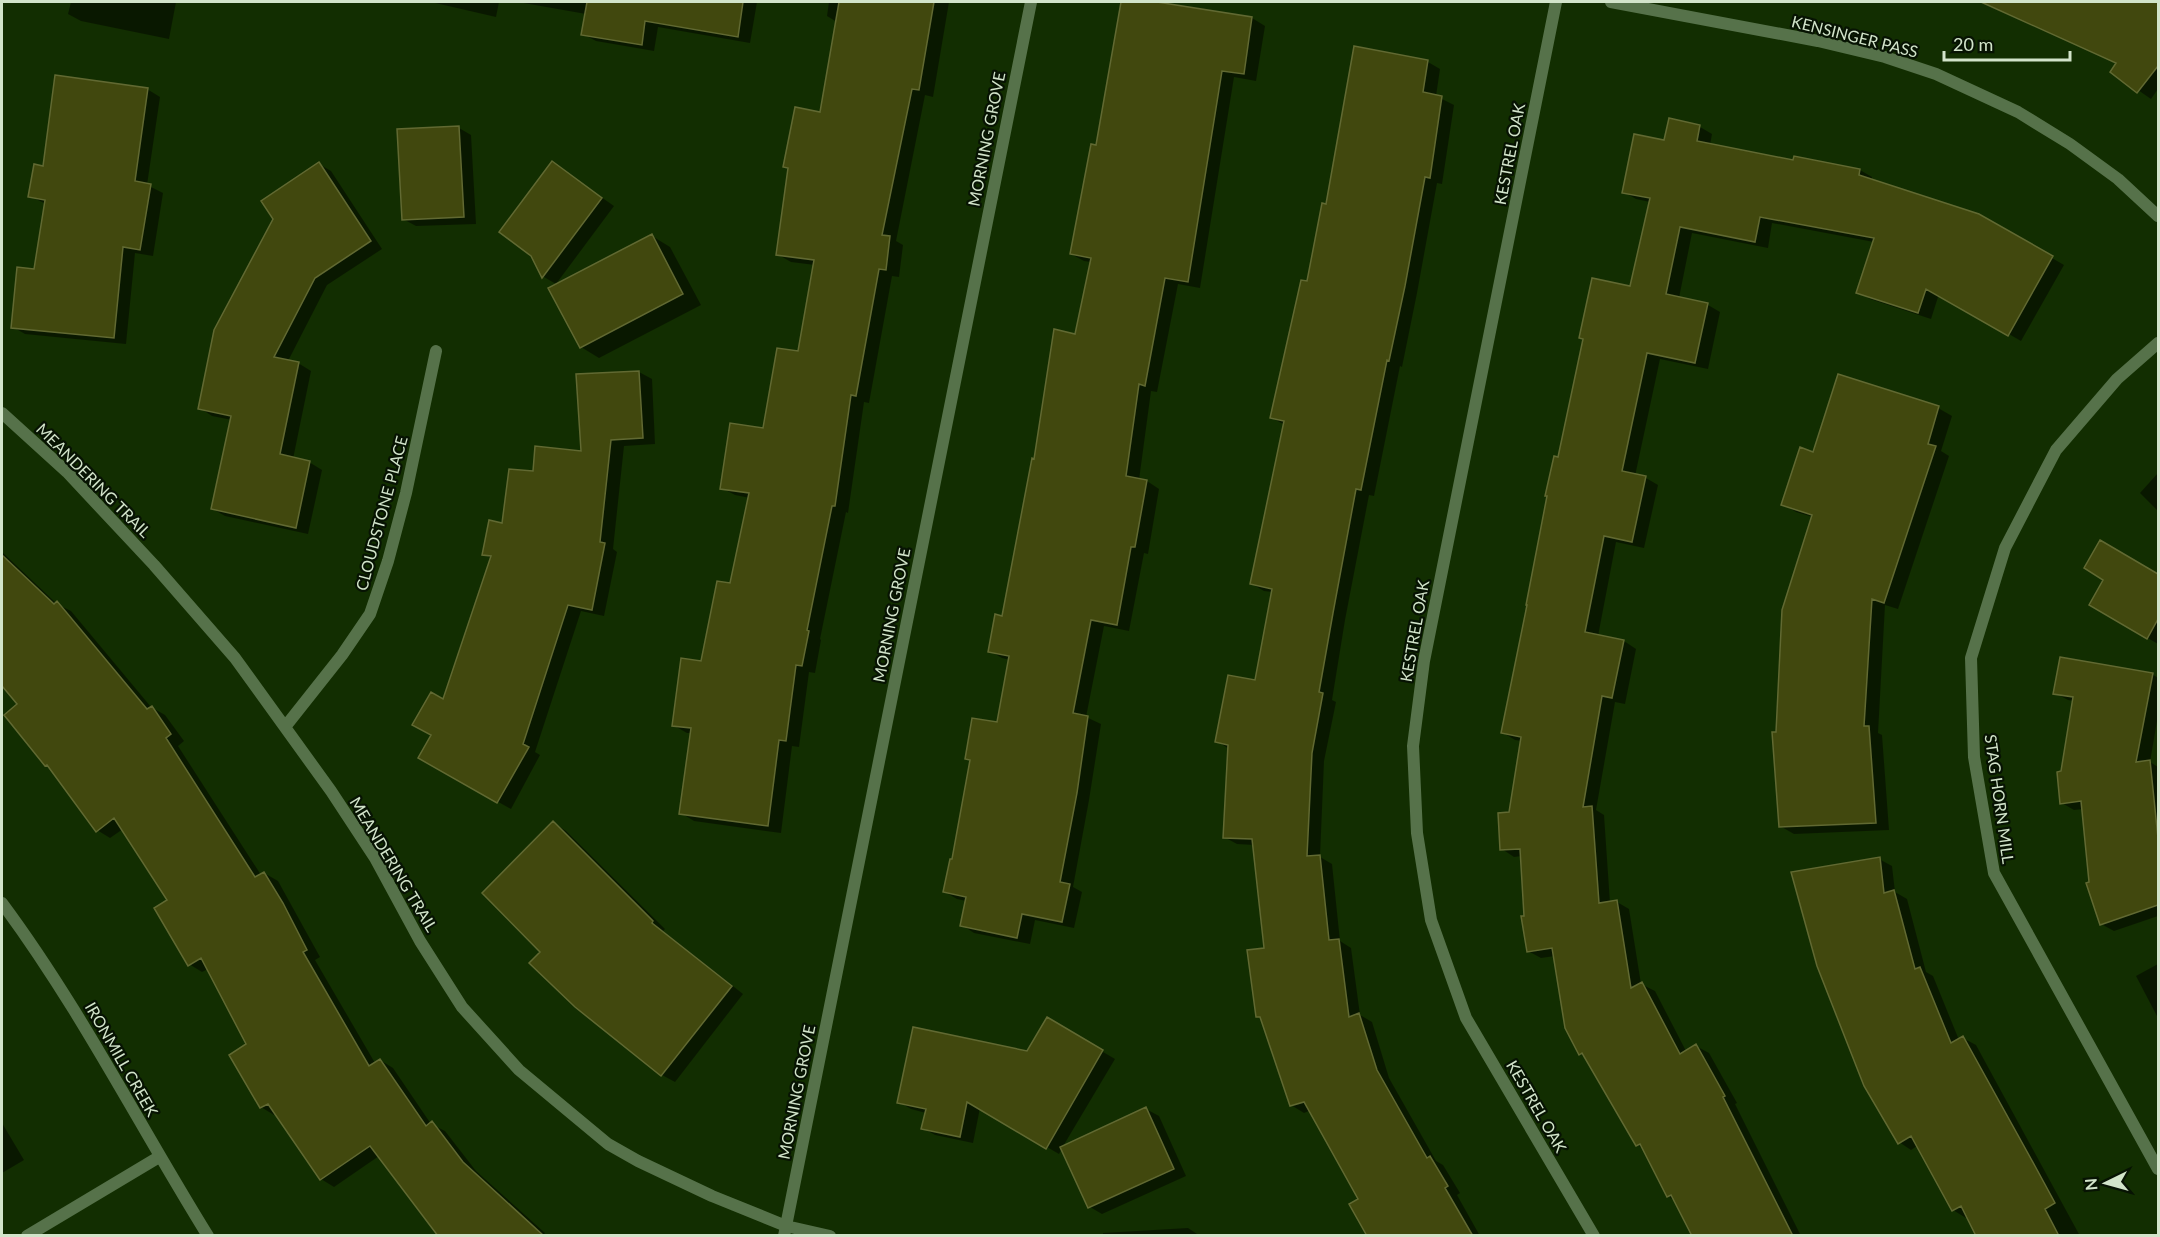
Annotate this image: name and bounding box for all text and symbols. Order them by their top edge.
street label: KENSINGER PASS [1790,11,1920,61]
scale bar [1944,24,2070,62]
text: 20 m [1953,33,1993,55]
street label: MORNING GROVE [964,70,1008,208]
street label: KESTREL OAK [1490,101,1528,206]
street label: MEANDERING TRAIL [33,419,155,541]
street label: CLOUDSTONE PLACE [351,434,411,592]
street label: MORNING GROVE [869,546,913,684]
street label: KESTREL OAK [1396,578,1432,683]
street label: STAG HORN MILL [1982,733,2018,865]
street label: MEANDERING TRAIL [346,793,442,935]
street label: IRONMILL CREEK [82,999,163,1120]
street label: MORNING GROVE [774,1023,818,1161]
street label: KESTREL OAK [1503,1057,1571,1156]
north arrow [2076,1153,2136,1213]
text: N [2081,1177,2101,1191]

